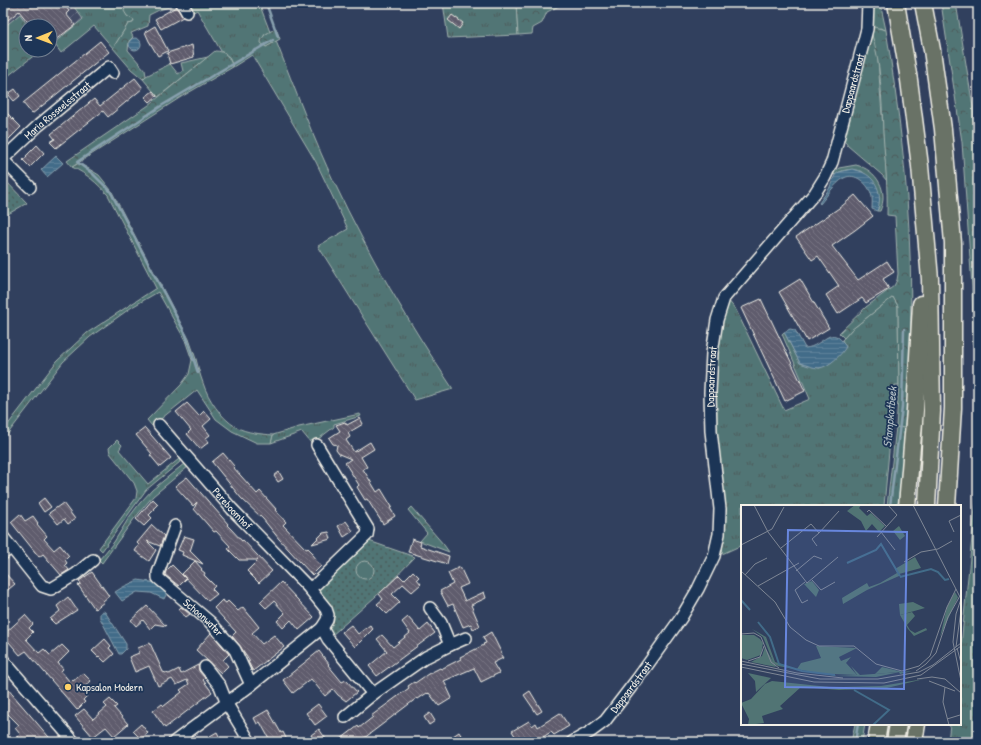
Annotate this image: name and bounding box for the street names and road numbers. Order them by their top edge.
street label: Dappaardstraat [838,52,867,114]
street label: Maria Rosseelsstraat [21,78,94,142]
street label: Dappaardstraat [703,345,720,407]
street label: Pereboomhof [209,484,255,532]
street label: Schoonwater [180,595,227,640]
street label: Dappaardstraat [607,658,655,715]

